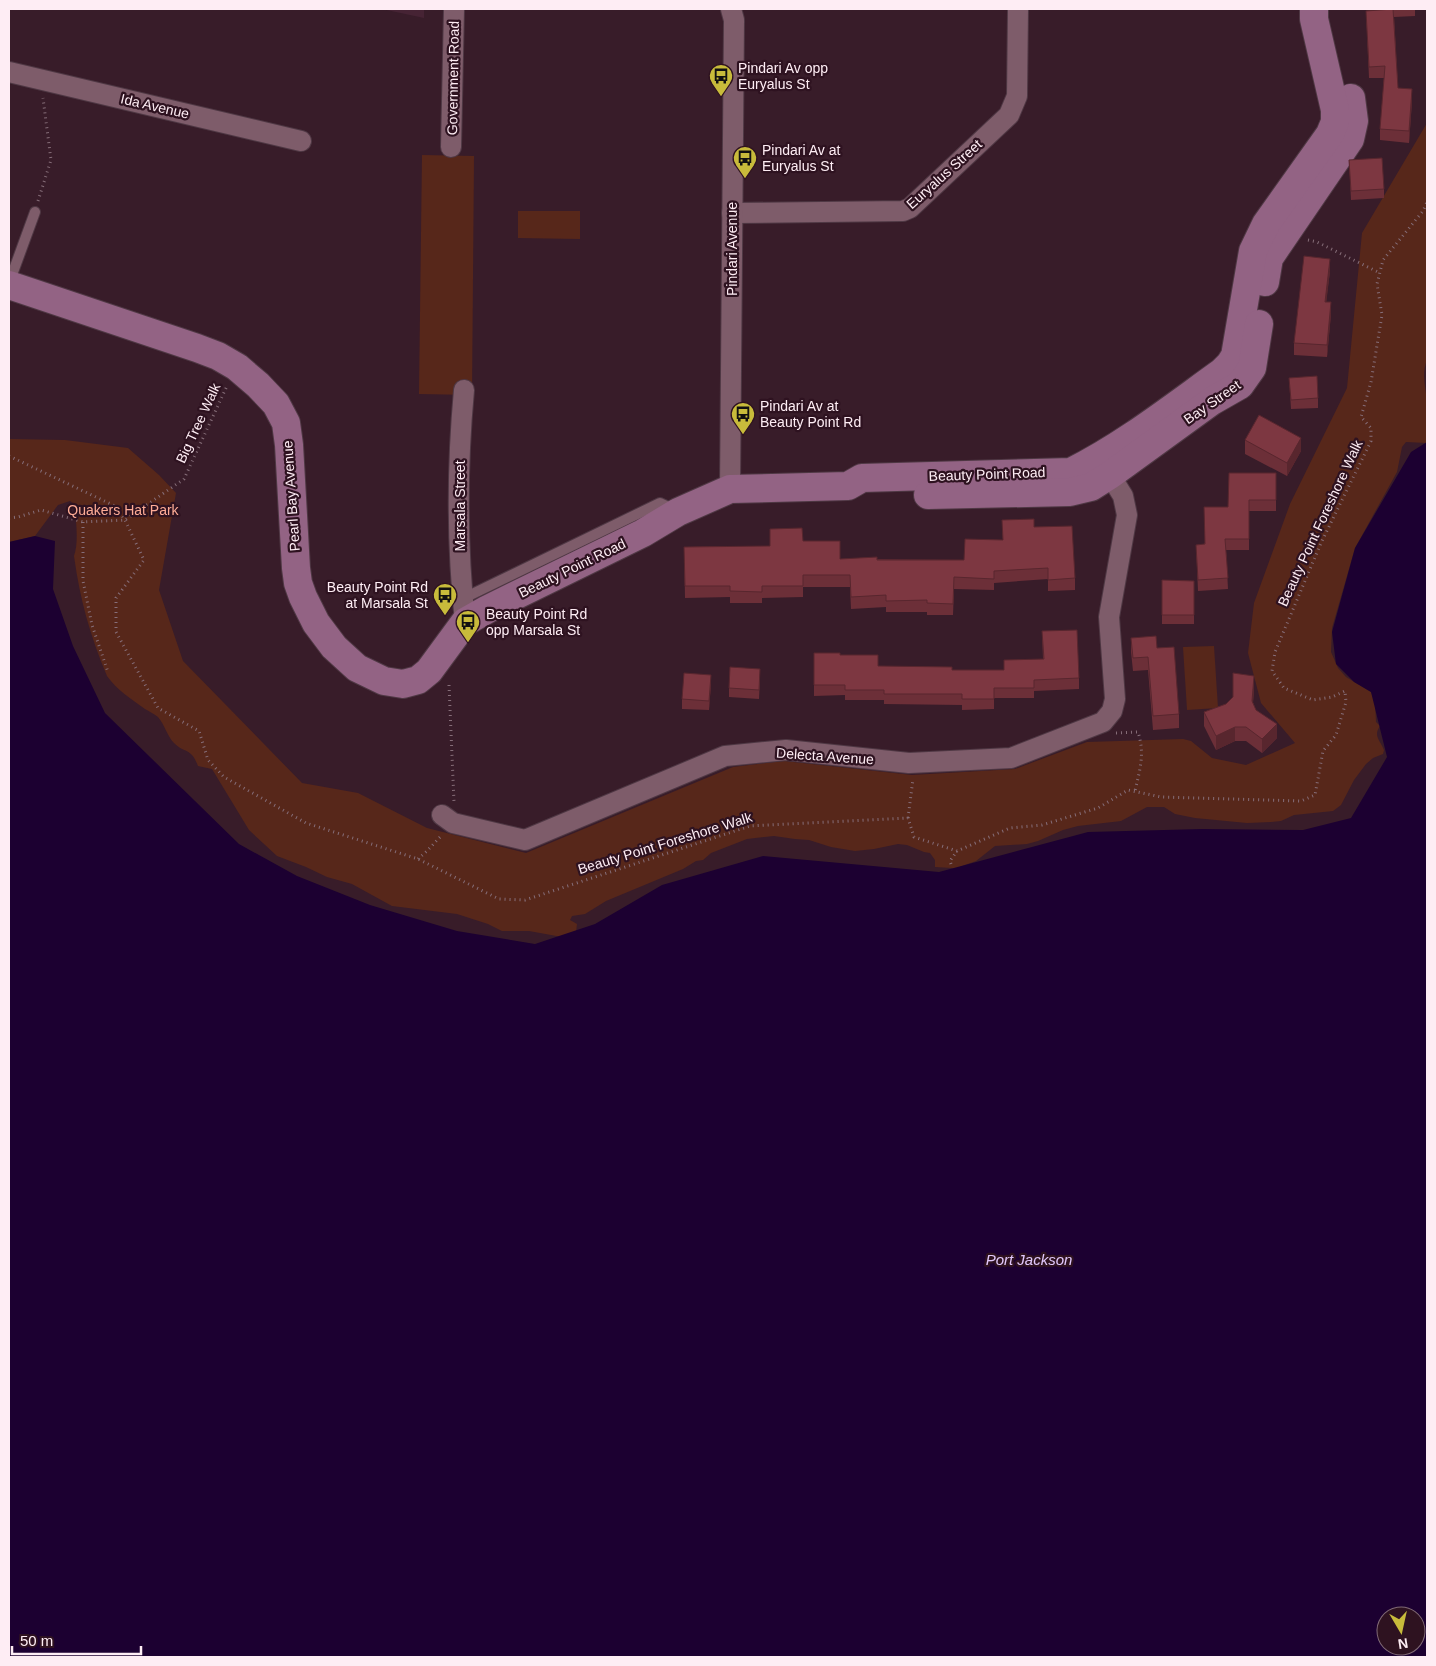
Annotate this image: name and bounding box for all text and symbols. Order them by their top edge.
street label: Government Road [444,21,462,135]
place label: Pindari Av opp Euryalus St [738,60,828,92]
bus stop icon: Pindari Av opp Euryalus St [708,63,734,97]
street label: Ida Avenue [119,90,191,122]
street label: Euryalus Street [903,136,985,212]
place label: Pindari Av at Euryalus St [762,142,840,174]
bus stop icon: Pindari Av at Euryalus St [732,145,758,179]
street label: Pindari Avenue [724,202,740,296]
street label: Bay Street [1181,377,1243,427]
street label: Big Tree Walk [172,379,224,466]
place label: Pindari Av at Beauty Point Rd [760,398,861,430]
bus stop icon: Pindari Av at Beauty Point Rd [730,401,756,435]
street label: Beauty Point Foreshore Walk [1274,436,1366,609]
street label: Pearl Bay Avenue [279,440,303,552]
street label: Marsala Street [452,460,468,552]
street label: Beauty Point Road [928,464,1046,484]
park label: Quakers Hat Park [67,502,180,518]
street label: Beauty Point Road [516,535,628,601]
place label: Beauty Point Rd at Marsala St [327,579,428,611]
bus stop icon: Beauty Point Rd at Marsala St [432,582,458,616]
place label: Beauty Point Rd opp Marsala St [486,606,587,638]
bus stop icon: Beauty Point Rd opp Marsala St [455,609,481,643]
street label: Delecta Avenue [776,745,875,767]
street label: Beauty Point Foreshore Walk [576,809,755,877]
water label: Port Jackson [986,1251,1072,1268]
north arrow [1376,1606,1426,1656]
scale bar [12,1624,141,1656]
text: 50 m [20,1632,53,1649]
text: N [1397,1635,1409,1653]

